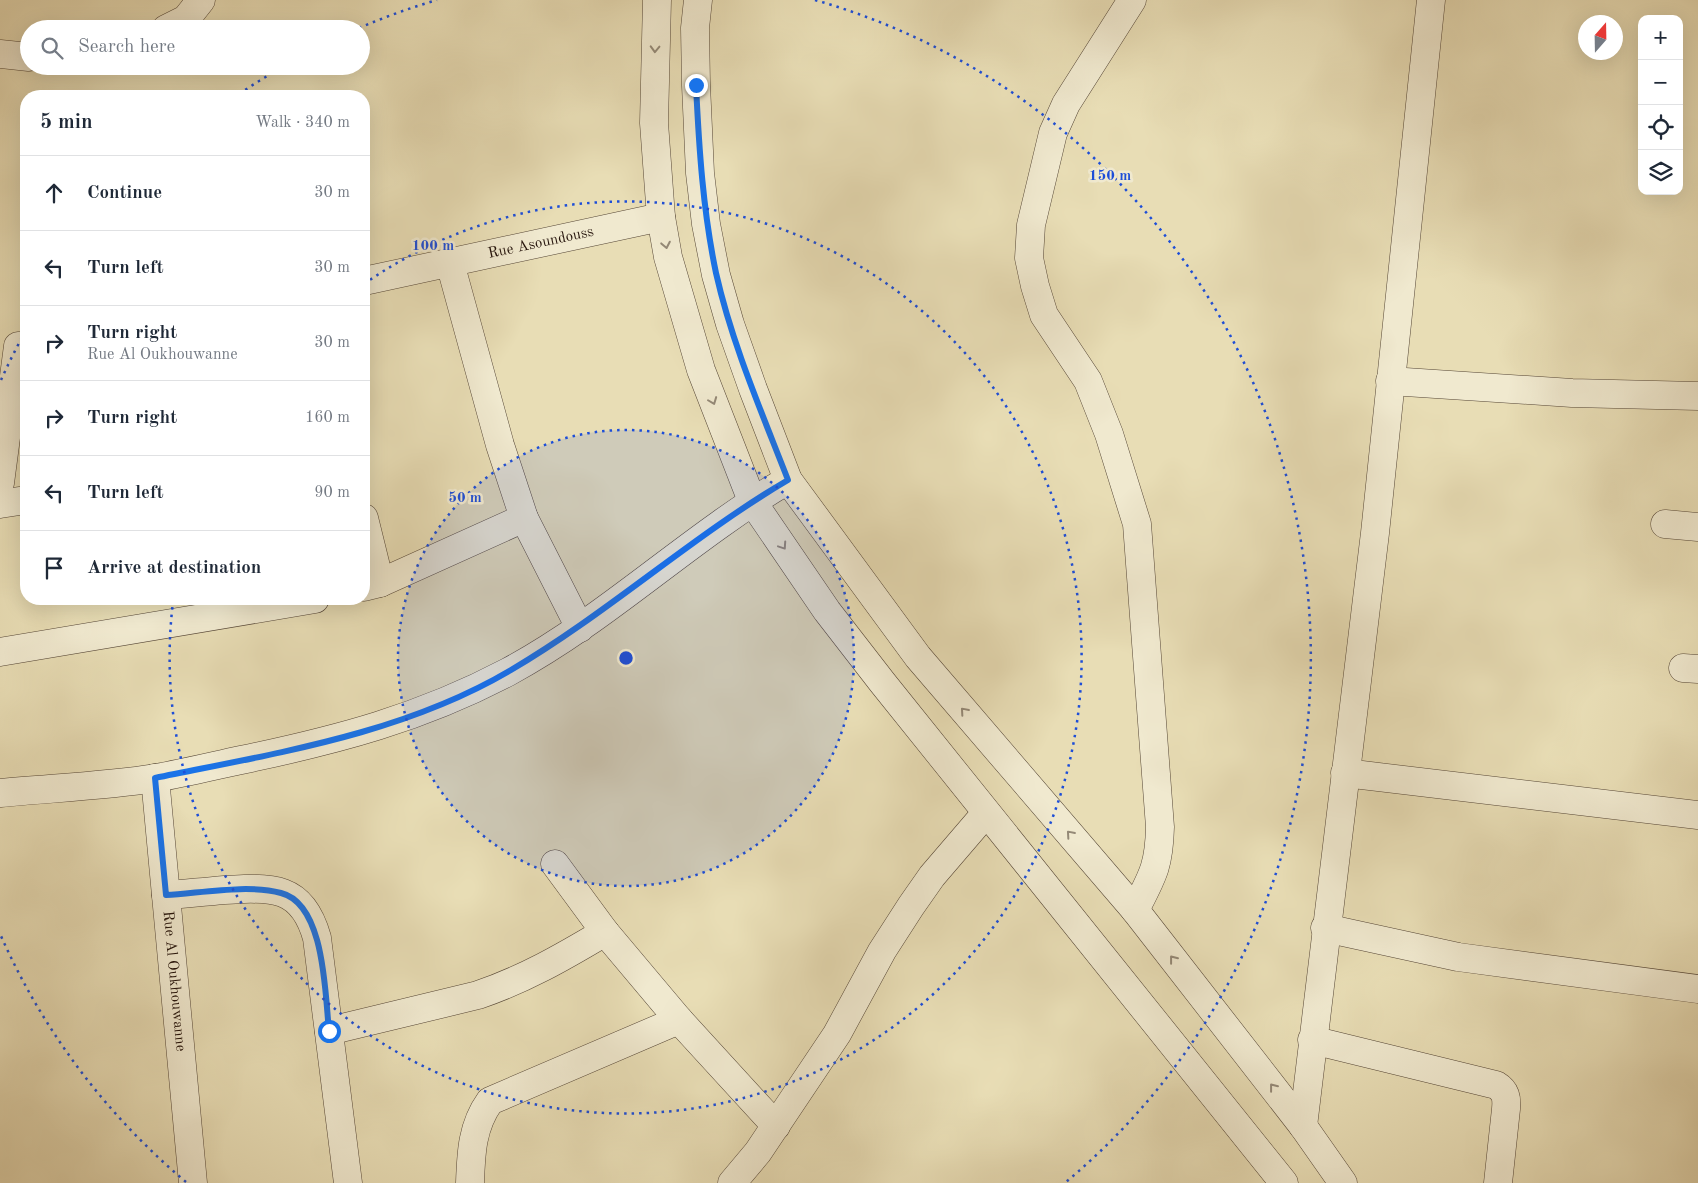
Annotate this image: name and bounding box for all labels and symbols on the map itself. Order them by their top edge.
north arrow [1578,15,1623,60]
one-way arrow [650,45,660,53]
route end [685,74,708,97]
text: 150 m [1089,169,1131,184]
street label: Rue Asoundouss [487,224,595,262]
text: 100 m [412,239,454,254]
one-way arrow [660,241,671,250]
one-way arrow [707,396,717,405]
text: 50 m [448,491,482,506]
one-way arrow [777,541,786,550]
centre of rings [617,649,635,667]
one-way arrow [961,707,970,716]
one-way arrow [1066,830,1075,839]
street label: Rue Al Oukhouwanne [160,910,188,1052]
one-way arrow [1171,956,1179,965]
route start [318,1020,341,1043]
one-way arrow [1270,1083,1279,1093]

